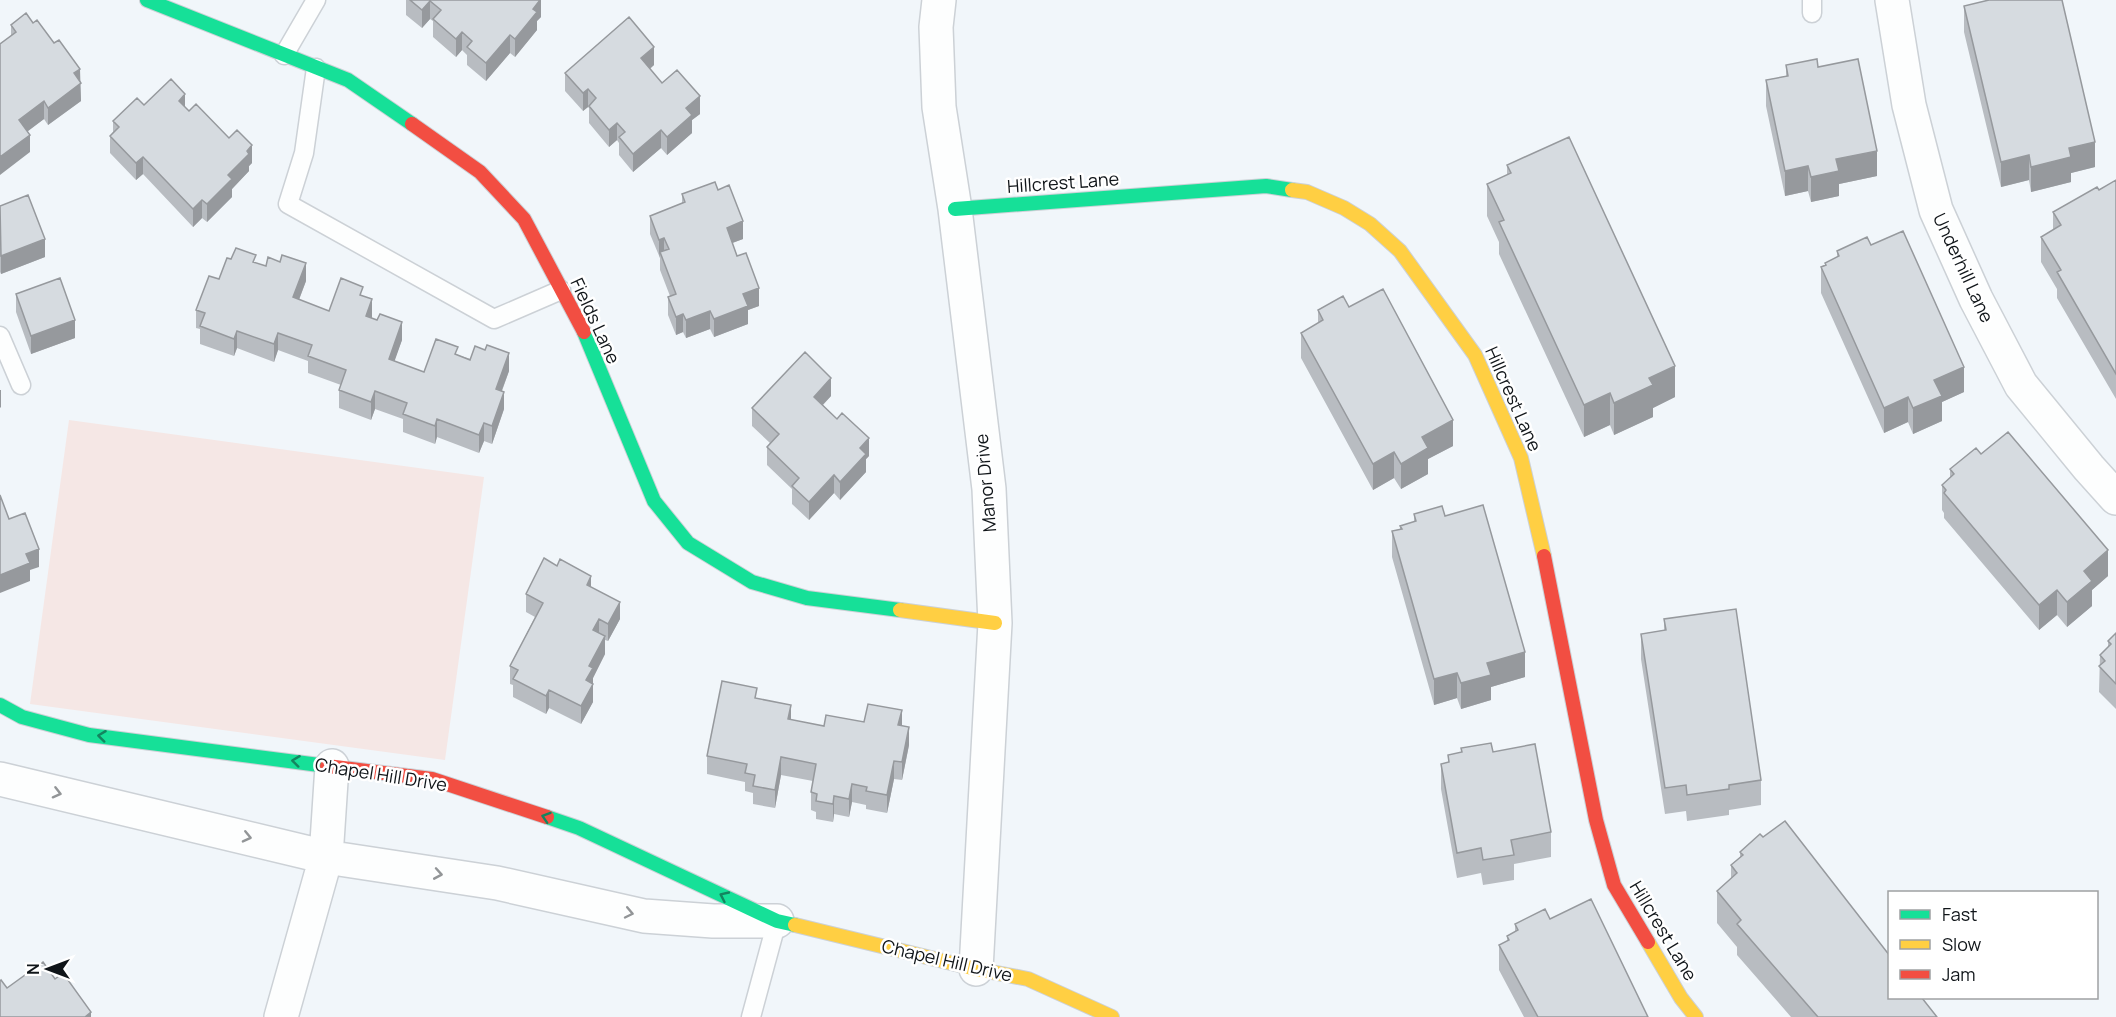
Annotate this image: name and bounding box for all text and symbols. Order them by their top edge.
street label: Hillcrest Lane [1006,166,1120,198]
street label: Underhill Lane [1928,209,2000,326]
street label: Fields Lane [566,274,626,367]
street label: Hillcrest Lane [1480,342,1548,455]
street label: Manor Drive [969,433,1001,533]
one-way arrow [98,731,107,743]
street label: Chapel Hill Drive [314,752,449,796]
one-way arrow [291,755,300,768]
one-way arrow [52,786,62,799]
one-way arrow [541,812,552,824]
one-way arrow [242,830,252,843]
one-way arrow [433,867,443,879]
street label: Hillcrest Lane [1625,876,1703,985]
legend [1888,891,2098,999]
one-way arrow [720,892,731,904]
text: Fast [1942,902,1977,926]
one-way arrow [624,905,634,918]
text: Slow [1942,932,1982,956]
street label: Chapel Hill Drive [880,933,1015,987]
north arrow [18,939,78,999]
text: Jam [1942,962,1976,986]
text: N [22,963,44,975]

